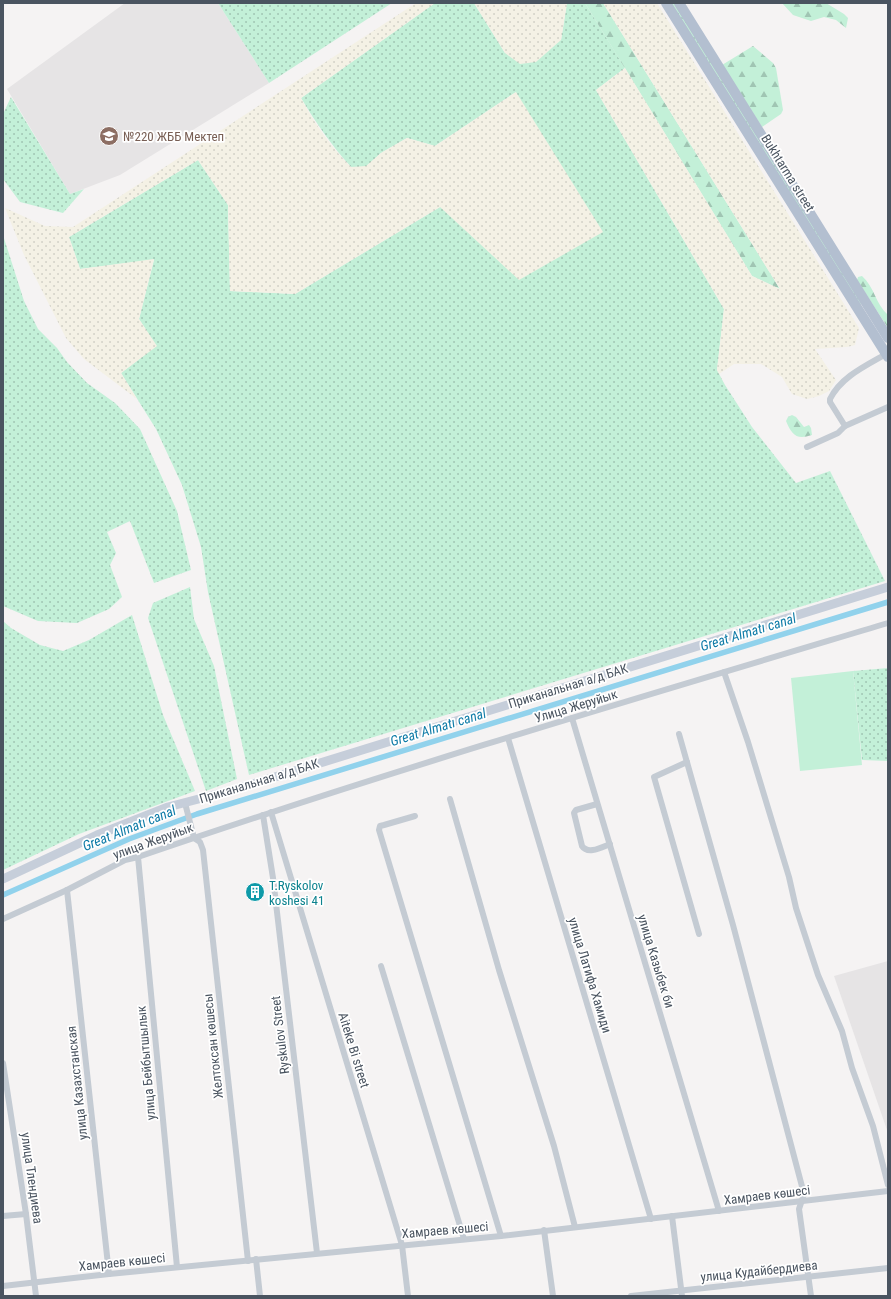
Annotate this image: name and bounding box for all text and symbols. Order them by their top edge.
school or university icon: №220 ЖББ Мектеп [98,125,120,147]
place label: №220 ЖББ Мектеп [123,129,224,144]
street label: Bukhtarma street [758,132,818,215]
water label: Great Almatı canal [698,610,799,654]
street label: Приканальная а/д БАК [506,660,630,711]
street label: Улица Жеруйык [533,686,620,726]
water label: Great Almatı canal [388,705,489,749]
street label: Приканальная а/д БАК [197,755,321,806]
water label: Great Almatı canal [80,802,179,854]
street label: улица Жеруйык [111,819,196,862]
place label: T.Ryskolov koshesi 41 [269,878,324,908]
building icon: T.Ryskolov koshesi 41 [244,881,266,903]
street label: улица Казыбек би [635,912,677,1010]
street label: улица Латифа Хамиди [565,915,615,1035]
street label: Желтоксан көшесы [200,993,226,1099]
street label: Ryskulov Street [268,995,292,1075]
street label: улица Бейбытшылык [133,1004,158,1121]
street label: Aiteke Bi street [335,1011,373,1090]
street label: улица Казахстанская [64,1025,90,1141]
street label: улица Тлендиева [18,1131,46,1225]
street label: Хамраев көшесі [723,1182,811,1208]
street label: Хамраев көшесі [401,1219,489,1241]
street label: Хамраев көшесі [78,1250,166,1274]
street label: улица Кудайбердиева [700,1257,818,1285]

